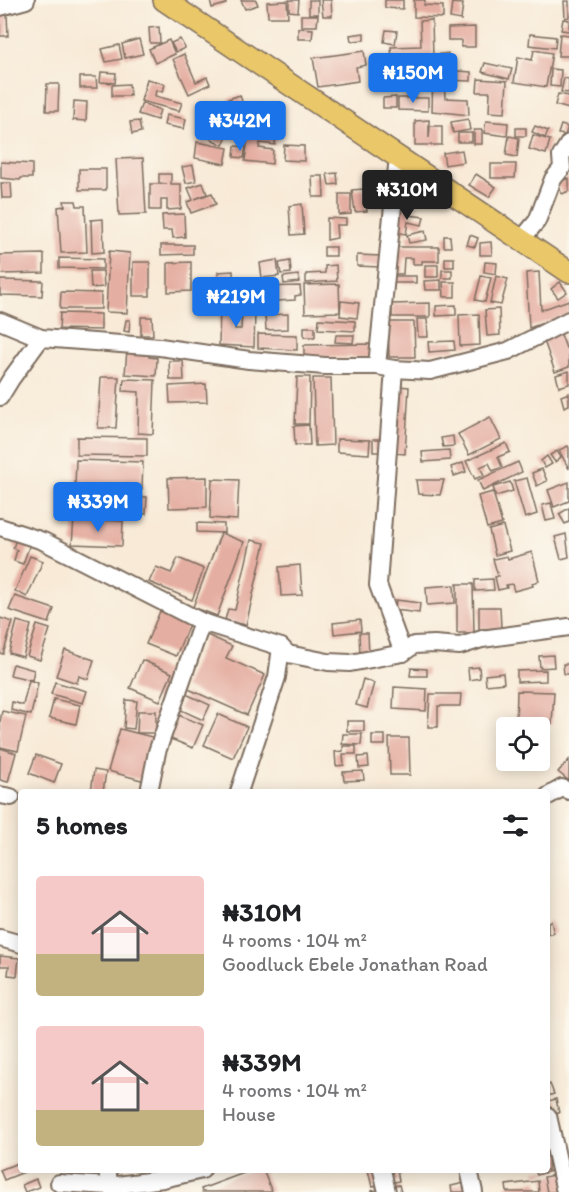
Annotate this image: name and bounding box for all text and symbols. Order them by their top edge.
pin: ₦150M [371,53,455,104]
text: ₦150M [382,60,444,84]
pin: ₦342M [198,101,282,152]
text: ₦342M [209,108,271,132]
pin: ₦310M [365,170,449,221]
text: ₦310M [376,177,438,201]
pin: ₦219M [194,277,278,328]
text: ₦219M [206,284,266,308]
pin: ₦339M [56,482,140,533]
text: ₦339M [67,489,129,513]
map controls [496,717,550,771]
button: locate [496,717,550,771]
text: 5 homes [36,809,128,841]
icon: filters [499,809,532,842]
text: ₦310M [222,896,302,928]
icon: home [84,900,156,972]
text: 4 rooms · 104 m² [222,928,367,952]
text: Goodluck Ebele Jonathan Road [222,952,488,976]
text: ₦339M [222,1046,302,1078]
icon: home [84,1050,156,1122]
text: 4 rooms · 104 m² [222,1078,367,1102]
text: House [222,1102,276,1126]

